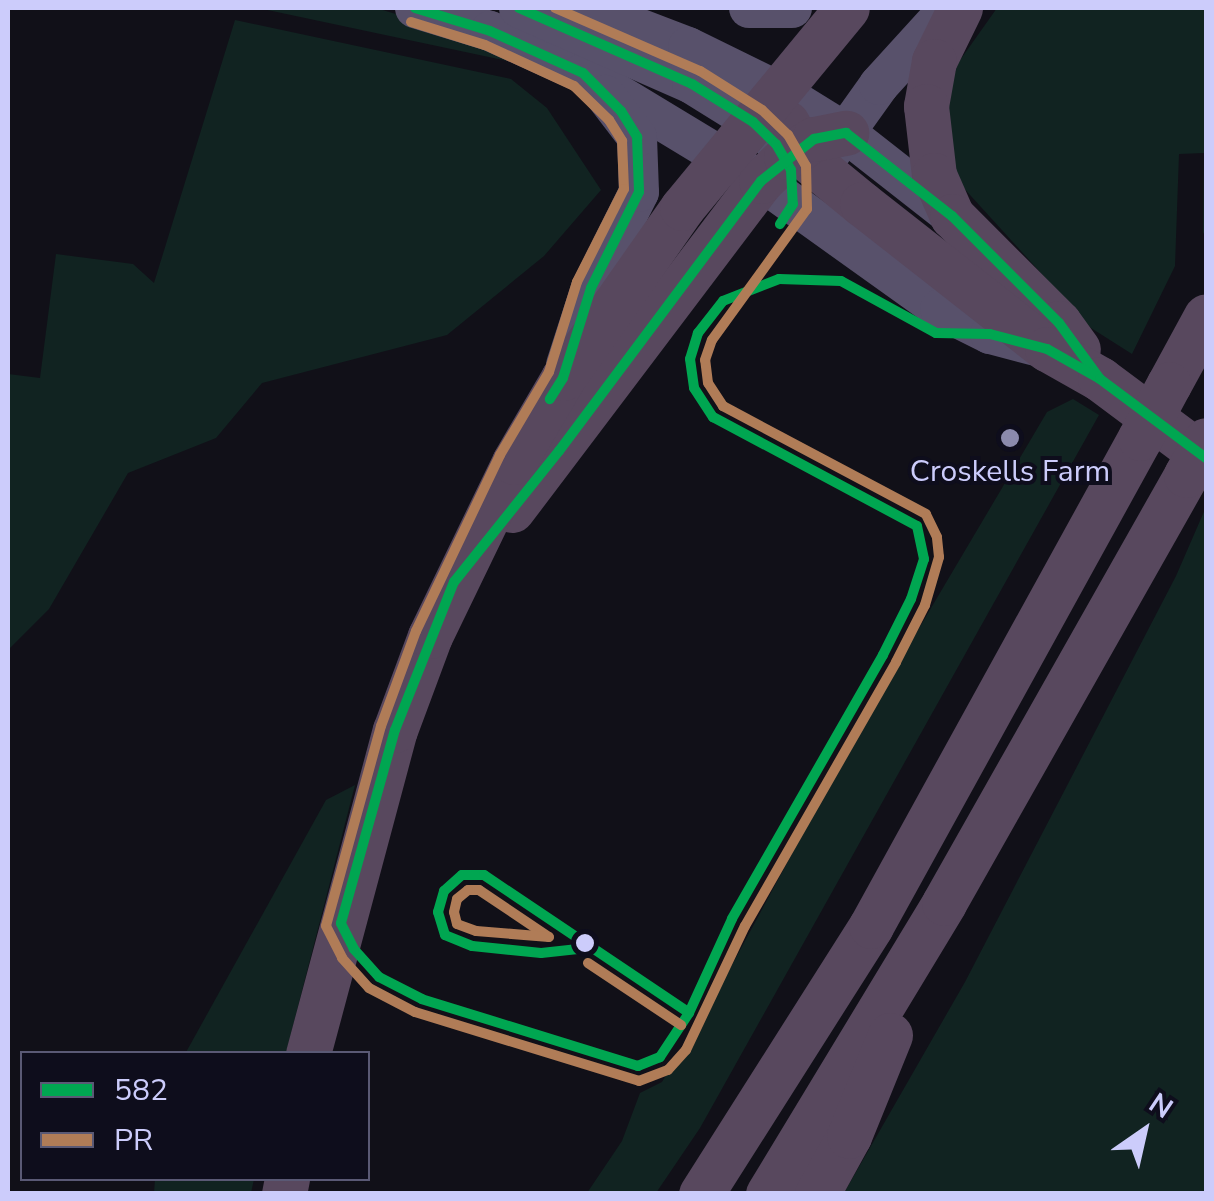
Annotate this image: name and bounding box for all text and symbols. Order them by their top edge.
marker: Croskells Farm [999,427,1021,449]
place label: Croskells Farm [910,454,1110,490]
unlabelled marker [575,933,595,953]
legend [20,1051,370,1181]
text: 582 [114,1070,168,1111]
north arrow [1094,1081,1194,1181]
text: N [1141,1085,1180,1128]
text: PR [114,1120,153,1161]

